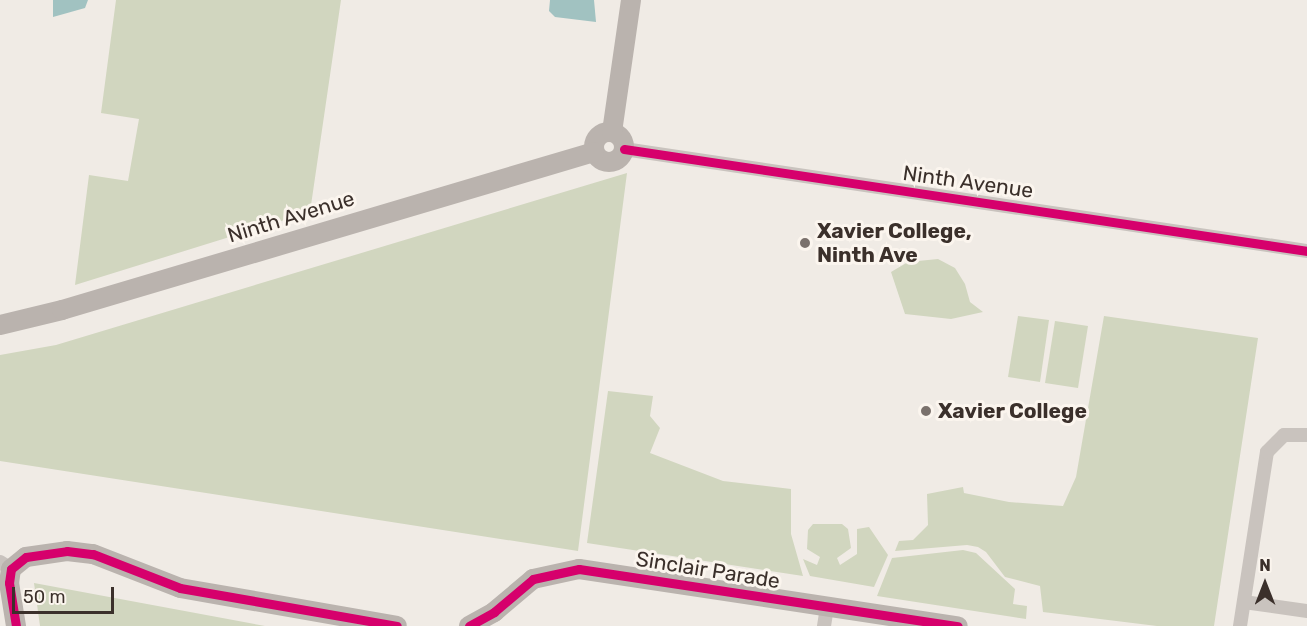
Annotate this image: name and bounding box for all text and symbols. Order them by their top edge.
street label: Ninth Avenue [901,160,1035,204]
street label: Ninth Avenue [224,186,358,248]
place label: Xavier College, Ninth Ave [817,218,972,268]
marker: Xavier College, Ninth Ave [798,236,812,250]
place label: Xavier College [938,398,1087,424]
marker: Xavier College [919,404,933,418]
street label: Sinclair Parade [634,546,782,594]
north arrow [1235,554,1295,614]
text: N [1259,556,1271,575]
scale bar [15,575,117,613]
text: 50 m [23,586,66,608]

